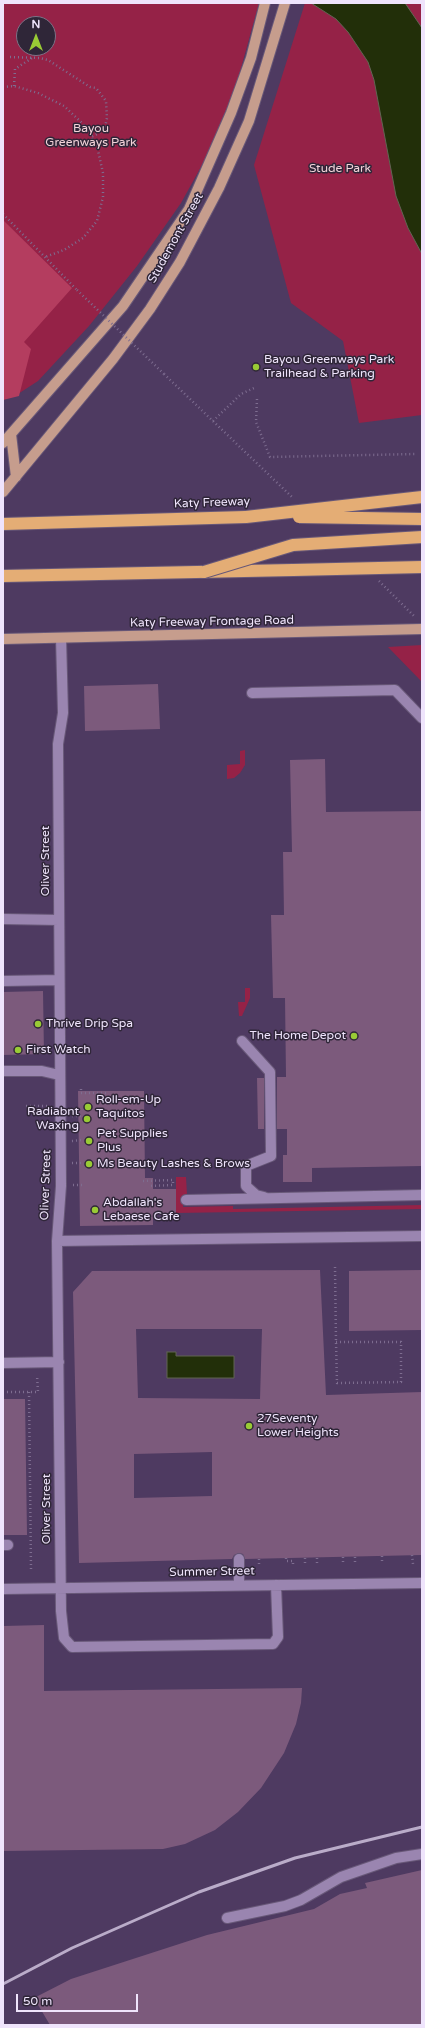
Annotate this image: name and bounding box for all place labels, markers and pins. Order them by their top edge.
place label: Bayou Greenways Park Trailhead & Parking [264,353,394,381]
marker: Bayou Greenways Park Trailhead & Parking [251,362,261,372]
place label: Thrive Drip Spa [46,1017,133,1031]
marker: Thrive Drip Spa [33,1019,43,1029]
place label: The Home Depot [249,1029,346,1043]
marker: The Home Depot [349,1031,359,1041]
place label: First Watch [26,1043,91,1057]
marker: First Watch [13,1045,23,1055]
place label: Roll-em-Up Taquitos [96,1093,161,1121]
marker: Roll-em-Up Taquitos [83,1102,93,1112]
place label: Radiabnt Waxing [27,1105,79,1133]
marker: Radiabnt Waxing [82,1114,92,1124]
place label: Pet Supplies Plus [97,1127,168,1155]
marker: Pet Supplies Plus [84,1136,94,1146]
place label: Ms Beauty Lashes & Brows [97,1157,250,1171]
marker: Ms Beauty Lashes & Brows [84,1159,94,1169]
place label: Abdallah's Lebaese Cafe [103,1196,179,1224]
marker: Abdallah's Lebaese Cafe [90,1205,100,1215]
place label: 27Seventy Lower Heights [257,1412,339,1440]
marker: 27Seventy Lower Heights [244,1421,254,1431]

